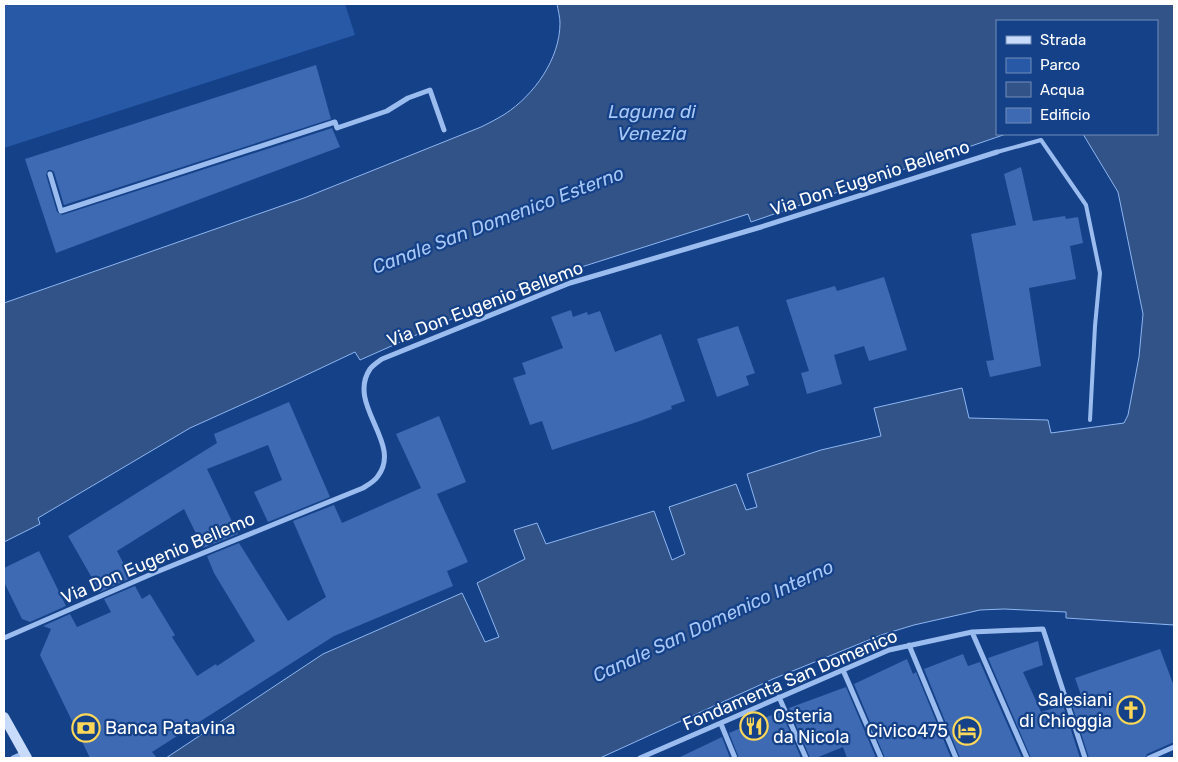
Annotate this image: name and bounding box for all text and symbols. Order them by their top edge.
legend [996,20,1158,135]
text: Strada [1040,31,1086,49]
text: Parco [1040,56,1080,74]
text: Acqua [1040,81,1085,99]
water label: Laguna di Venezia [608,100,696,145]
text: Edificio [1040,106,1090,124]
street label: Via Don Eugenio Bellemo [768,135,972,221]
water label: Canale San Domenico Esterno [369,161,627,279]
street label: Via Don Eugenio Bellemo [384,256,586,352]
street label: Via Don Eugenio Bellemo [58,507,258,609]
water label: Canale San Domenico Interno [589,555,837,687]
street label: Fondamenta San Domenico [679,625,901,735]
place label: Salesiani di Chioggia [1019,689,1112,732]
church icon: Salesiani di Chioggia [1116,695,1146,725]
place label: Osteria da Nicola [773,705,850,748]
restaurant icon: Osteria da Nicola [739,711,769,741]
bank icon: Banca Patavina [71,713,101,743]
hotel icon: Civico475 [952,716,982,746]
place label: Banca Patavina [105,717,235,739]
place label: Civico475 [866,720,948,742]

